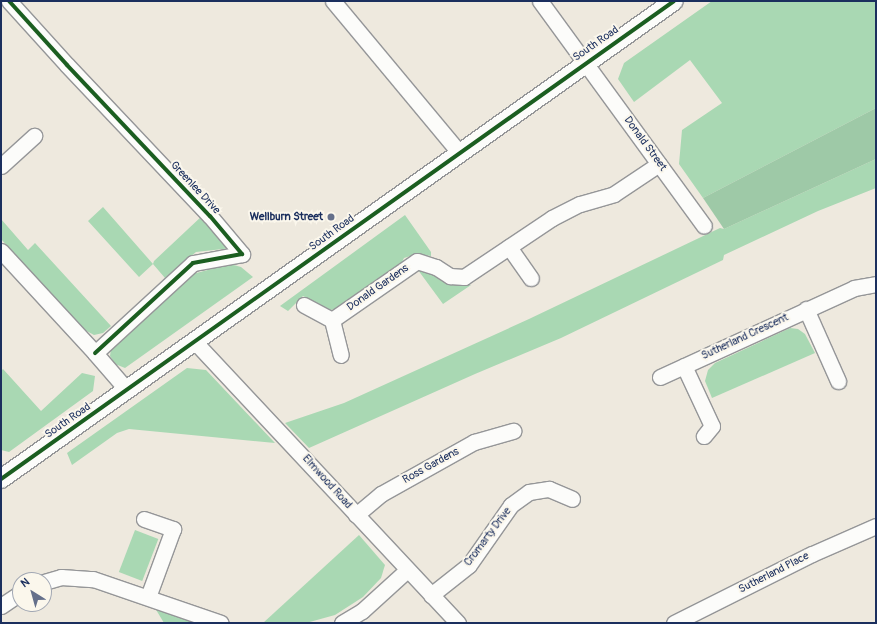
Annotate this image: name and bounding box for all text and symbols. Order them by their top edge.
street label: South Road [571,24,621,64]
street label: Donald Street [621,114,669,174]
street label: Greenlee Drive [167,159,223,217]
place label: Wellburn Street [250,210,323,224]
street label: South Road [307,212,357,254]
marker: Wellburn Street [326,212,336,222]
street label: Donald Gardens [345,262,411,314]
street label: Sutherland Crescent [699,311,791,363]
street label: South Road [43,401,93,441]
street label: Ross Gardens [401,445,461,487]
street label: Elmwood Road [299,452,355,512]
street label: Cromarty Drive [462,505,514,569]
street label: Sutherland Place [737,550,811,596]
north arrow [12,572,52,612]
text: N [18,575,32,590]

